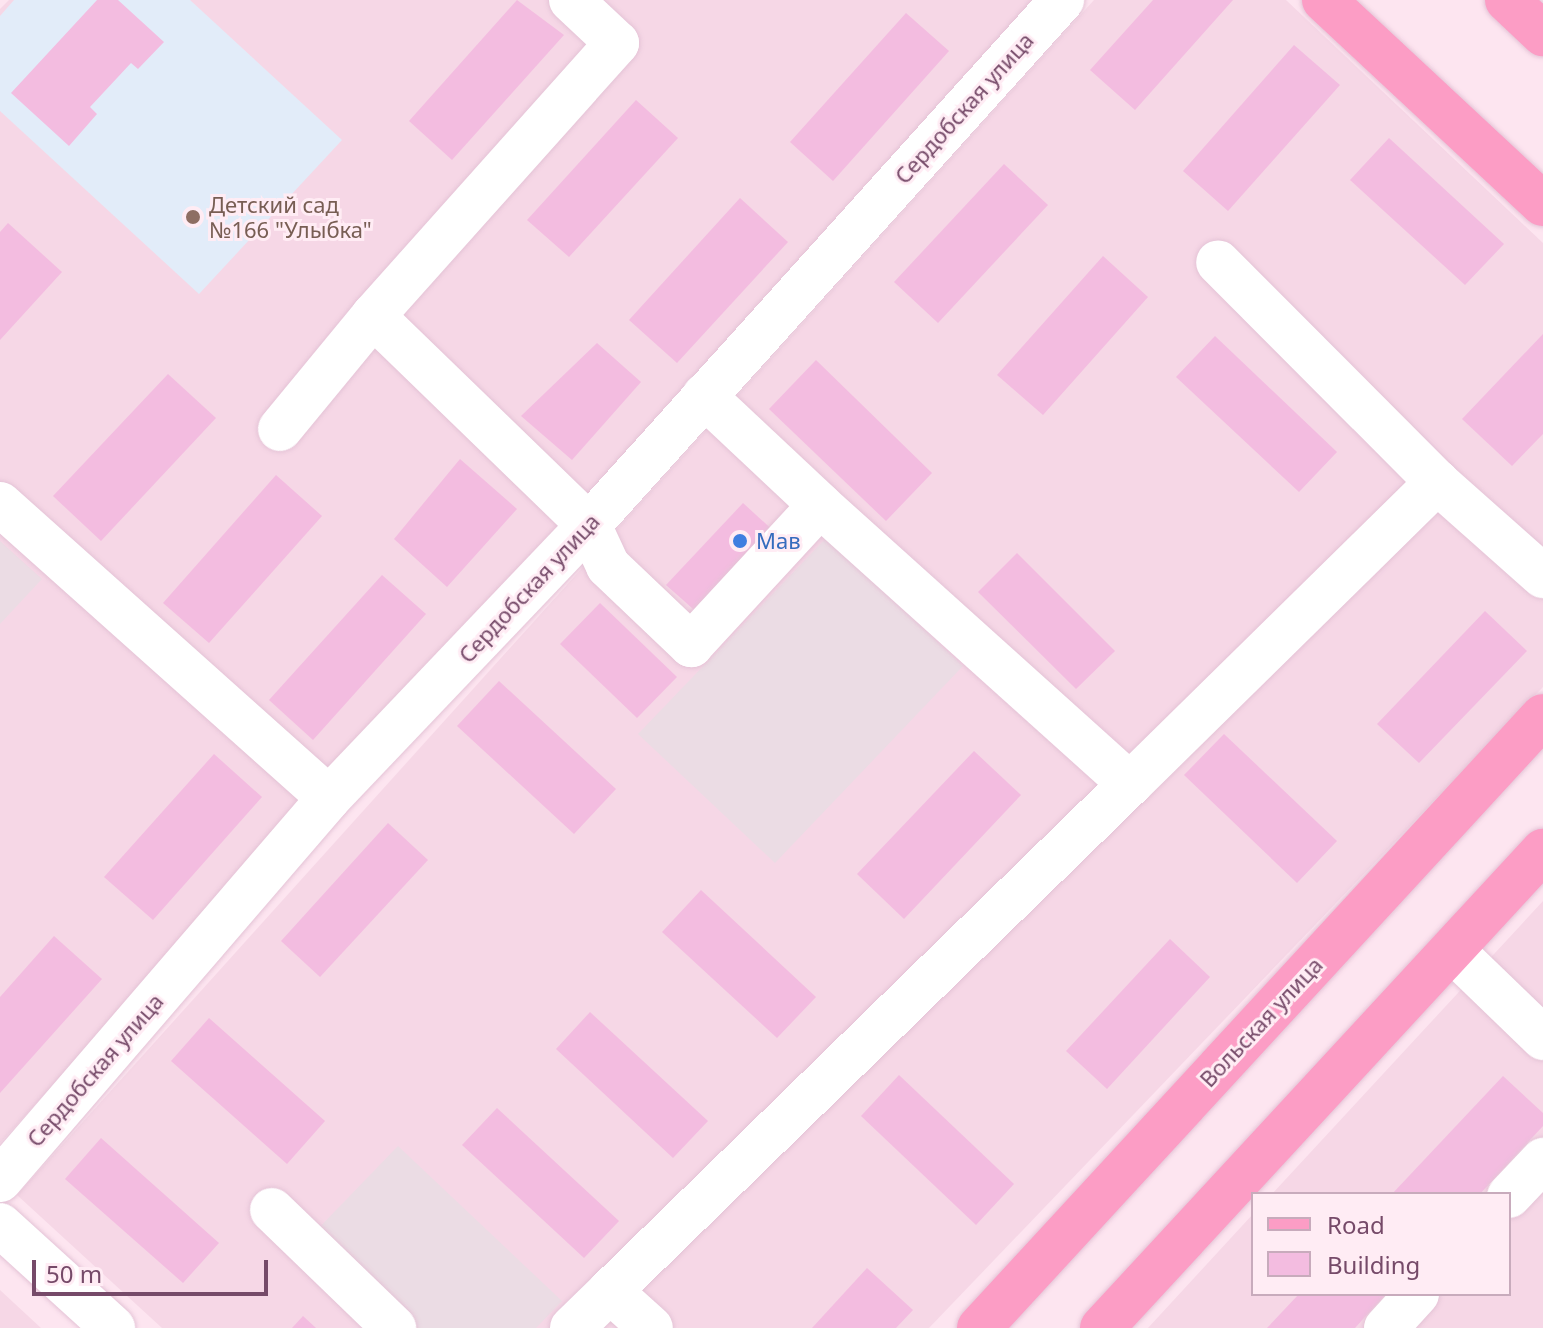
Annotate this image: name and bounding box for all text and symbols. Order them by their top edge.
street label: Сердобская улица [889,27,1039,189]
place label: Детский сад №166 "Улыбка" [209,191,372,242]
marker: Детский сад №166 "Улыбка" [184,208,202,226]
street label: Сердобская улица [453,508,605,668]
place label: Мав [756,528,801,554]
marker: Мав [731,532,749,550]
street label: Вольская улица [1194,952,1328,1092]
street label: Сердобская улица [21,988,169,1152]
legend [1251,1192,1511,1296]
text: Road [1327,1208,1385,1241]
scale bar [36,1244,272,1294]
text: Building [1327,1248,1420,1281]
text: 50 m [46,1257,102,1290]

